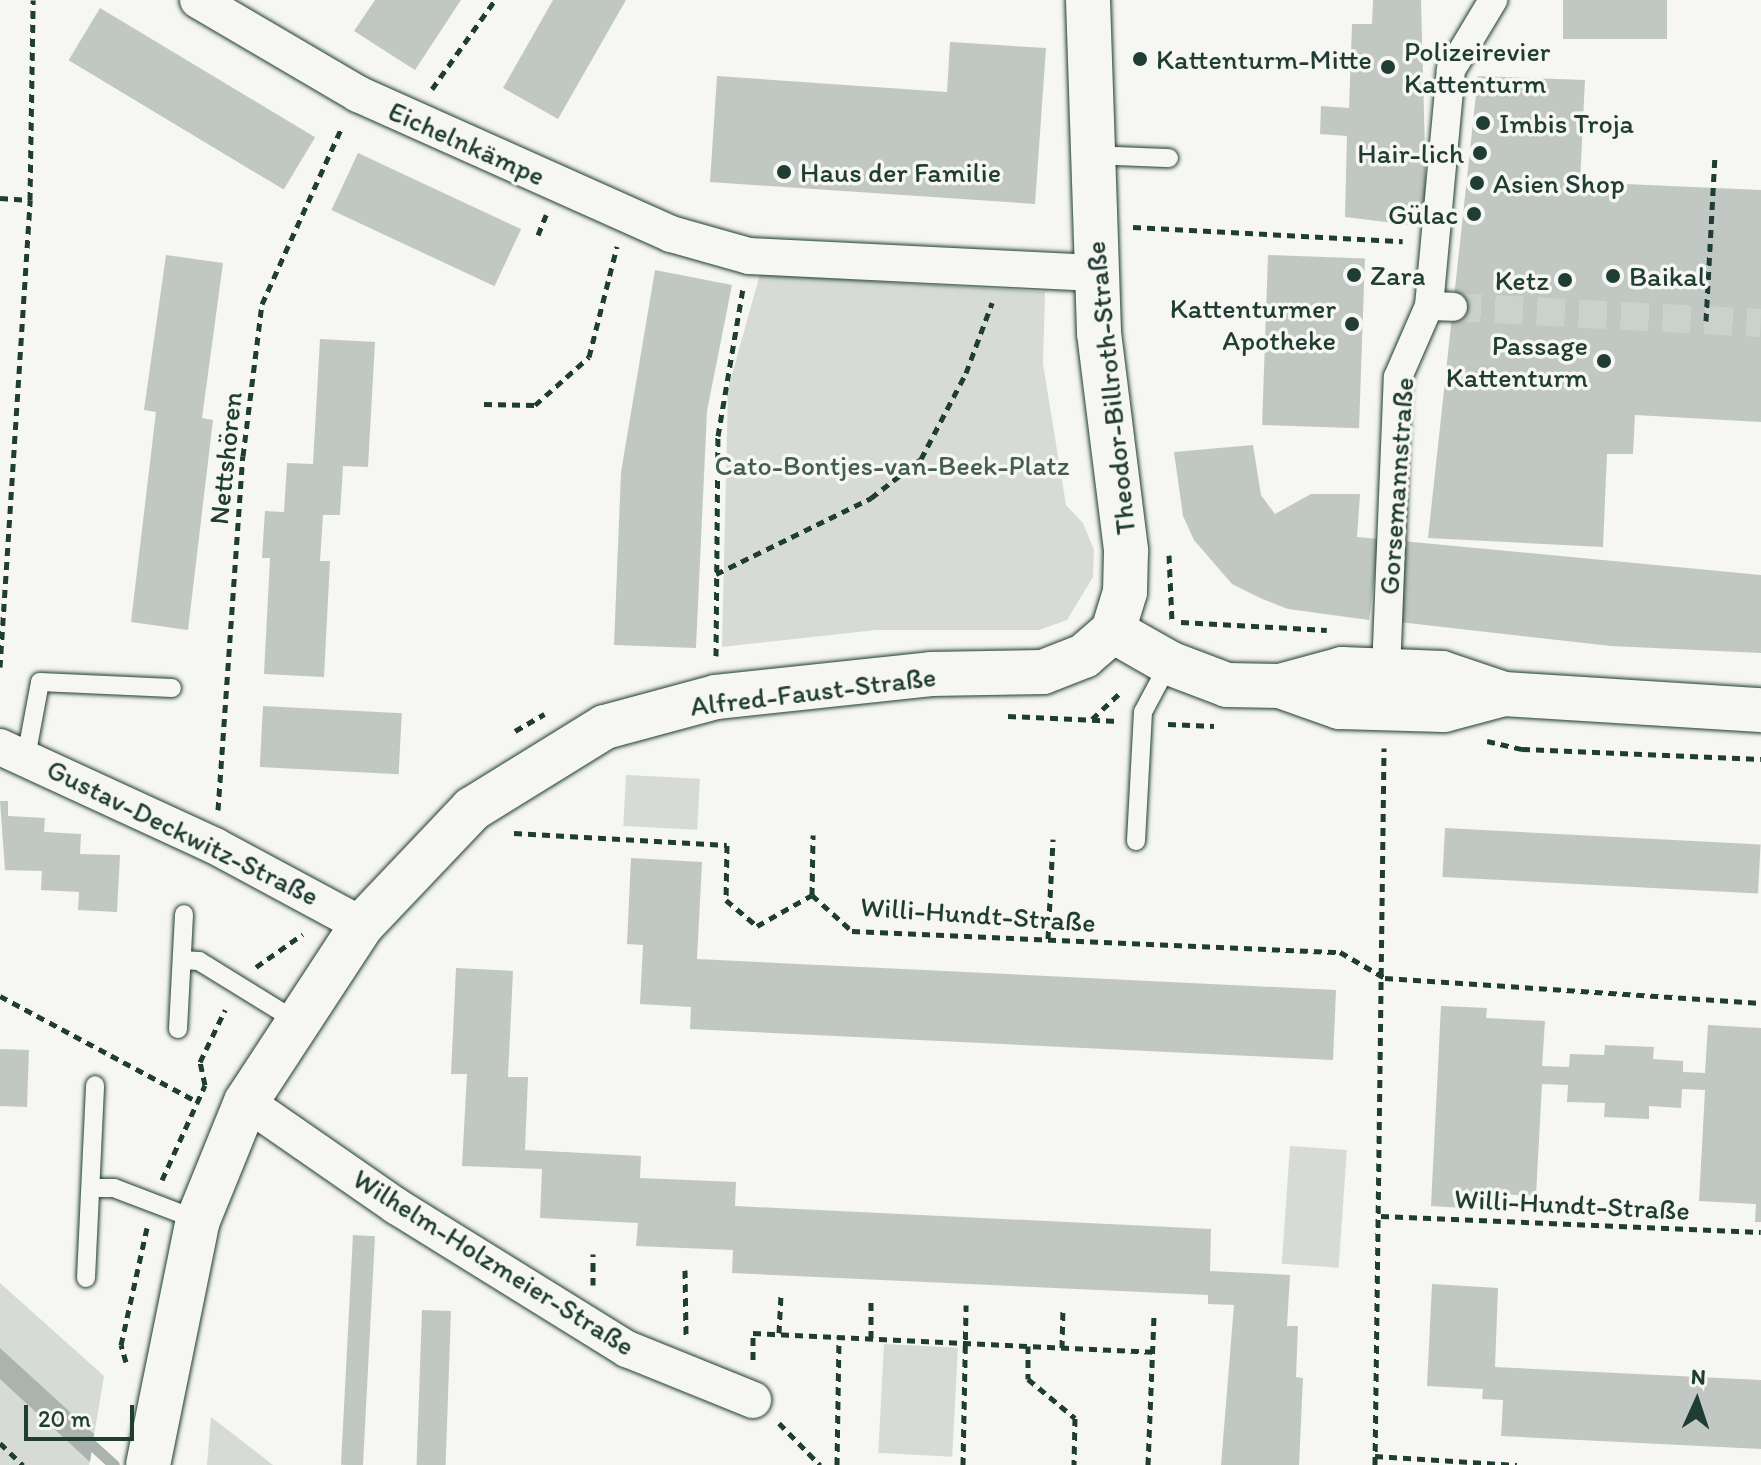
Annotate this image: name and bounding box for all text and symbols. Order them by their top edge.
place label: Polizeirevier Kattenturm [1404,34,1550,100]
place label: Kattenturm-Mitte [1156,42,1372,76]
marker: Kattenturm-Mitte [1131,50,1149,68]
marker: Polizeirevier Kattenturm [1379,58,1397,76]
street label: Eichelnkämpe [384,94,550,192]
place label: Imbis Troja [1499,106,1633,140]
marker: Imbis Troja [1474,114,1492,132]
place label: Hair-lich [1357,136,1464,170]
marker: Hair-lich [1471,144,1489,162]
place label: Haus der Familie [800,155,1001,189]
marker: Haus der Familie [775,163,793,181]
place label: Asien Shop [1493,166,1624,200]
marker: Asien Shop [1468,174,1486,192]
place label: Gülac [1388,197,1458,231]
marker: Gülac [1465,205,1483,223]
street label: Theodor-Billroth-Straße [1078,240,1142,536]
place label: Zara [1370,258,1425,292]
place label: Baikal [1629,259,1706,293]
place label: Ketz [1495,263,1549,297]
marker: Zara [1345,266,1363,284]
marker: Baikal [1604,267,1622,285]
marker: Ketz [1556,271,1574,289]
place label: Kattenturmer Apotheke [1170,291,1336,357]
marker: Kattenturmer Apotheke [1343,315,1361,333]
place label: Passage Kattenturm [1446,328,1588,394]
marker: Passage Kattenturm [1595,352,1613,370]
street label: Gorsemannstraße [1372,376,1420,596]
street label: Nettshören [201,390,249,526]
park label: Cato-Bontjes-van-Beek-Platz [715,448,1069,482]
street label: Alfred-Faust-Straße [688,659,938,723]
street label: Gustav-Deckwitz-Straße [42,752,324,912]
street label: Willi-Hundt-Straße [859,889,1097,939]
street label: Wilhelm-Holzmeier-Straße [347,1161,641,1363]
street label: Willi-Hundt-Straße [1453,1181,1691,1227]
north arrow [1657,1361,1737,1441]
text: N [1690,1363,1706,1390]
scale bar [28,1389,138,1439]
text: 20 m [38,1404,91,1433]

